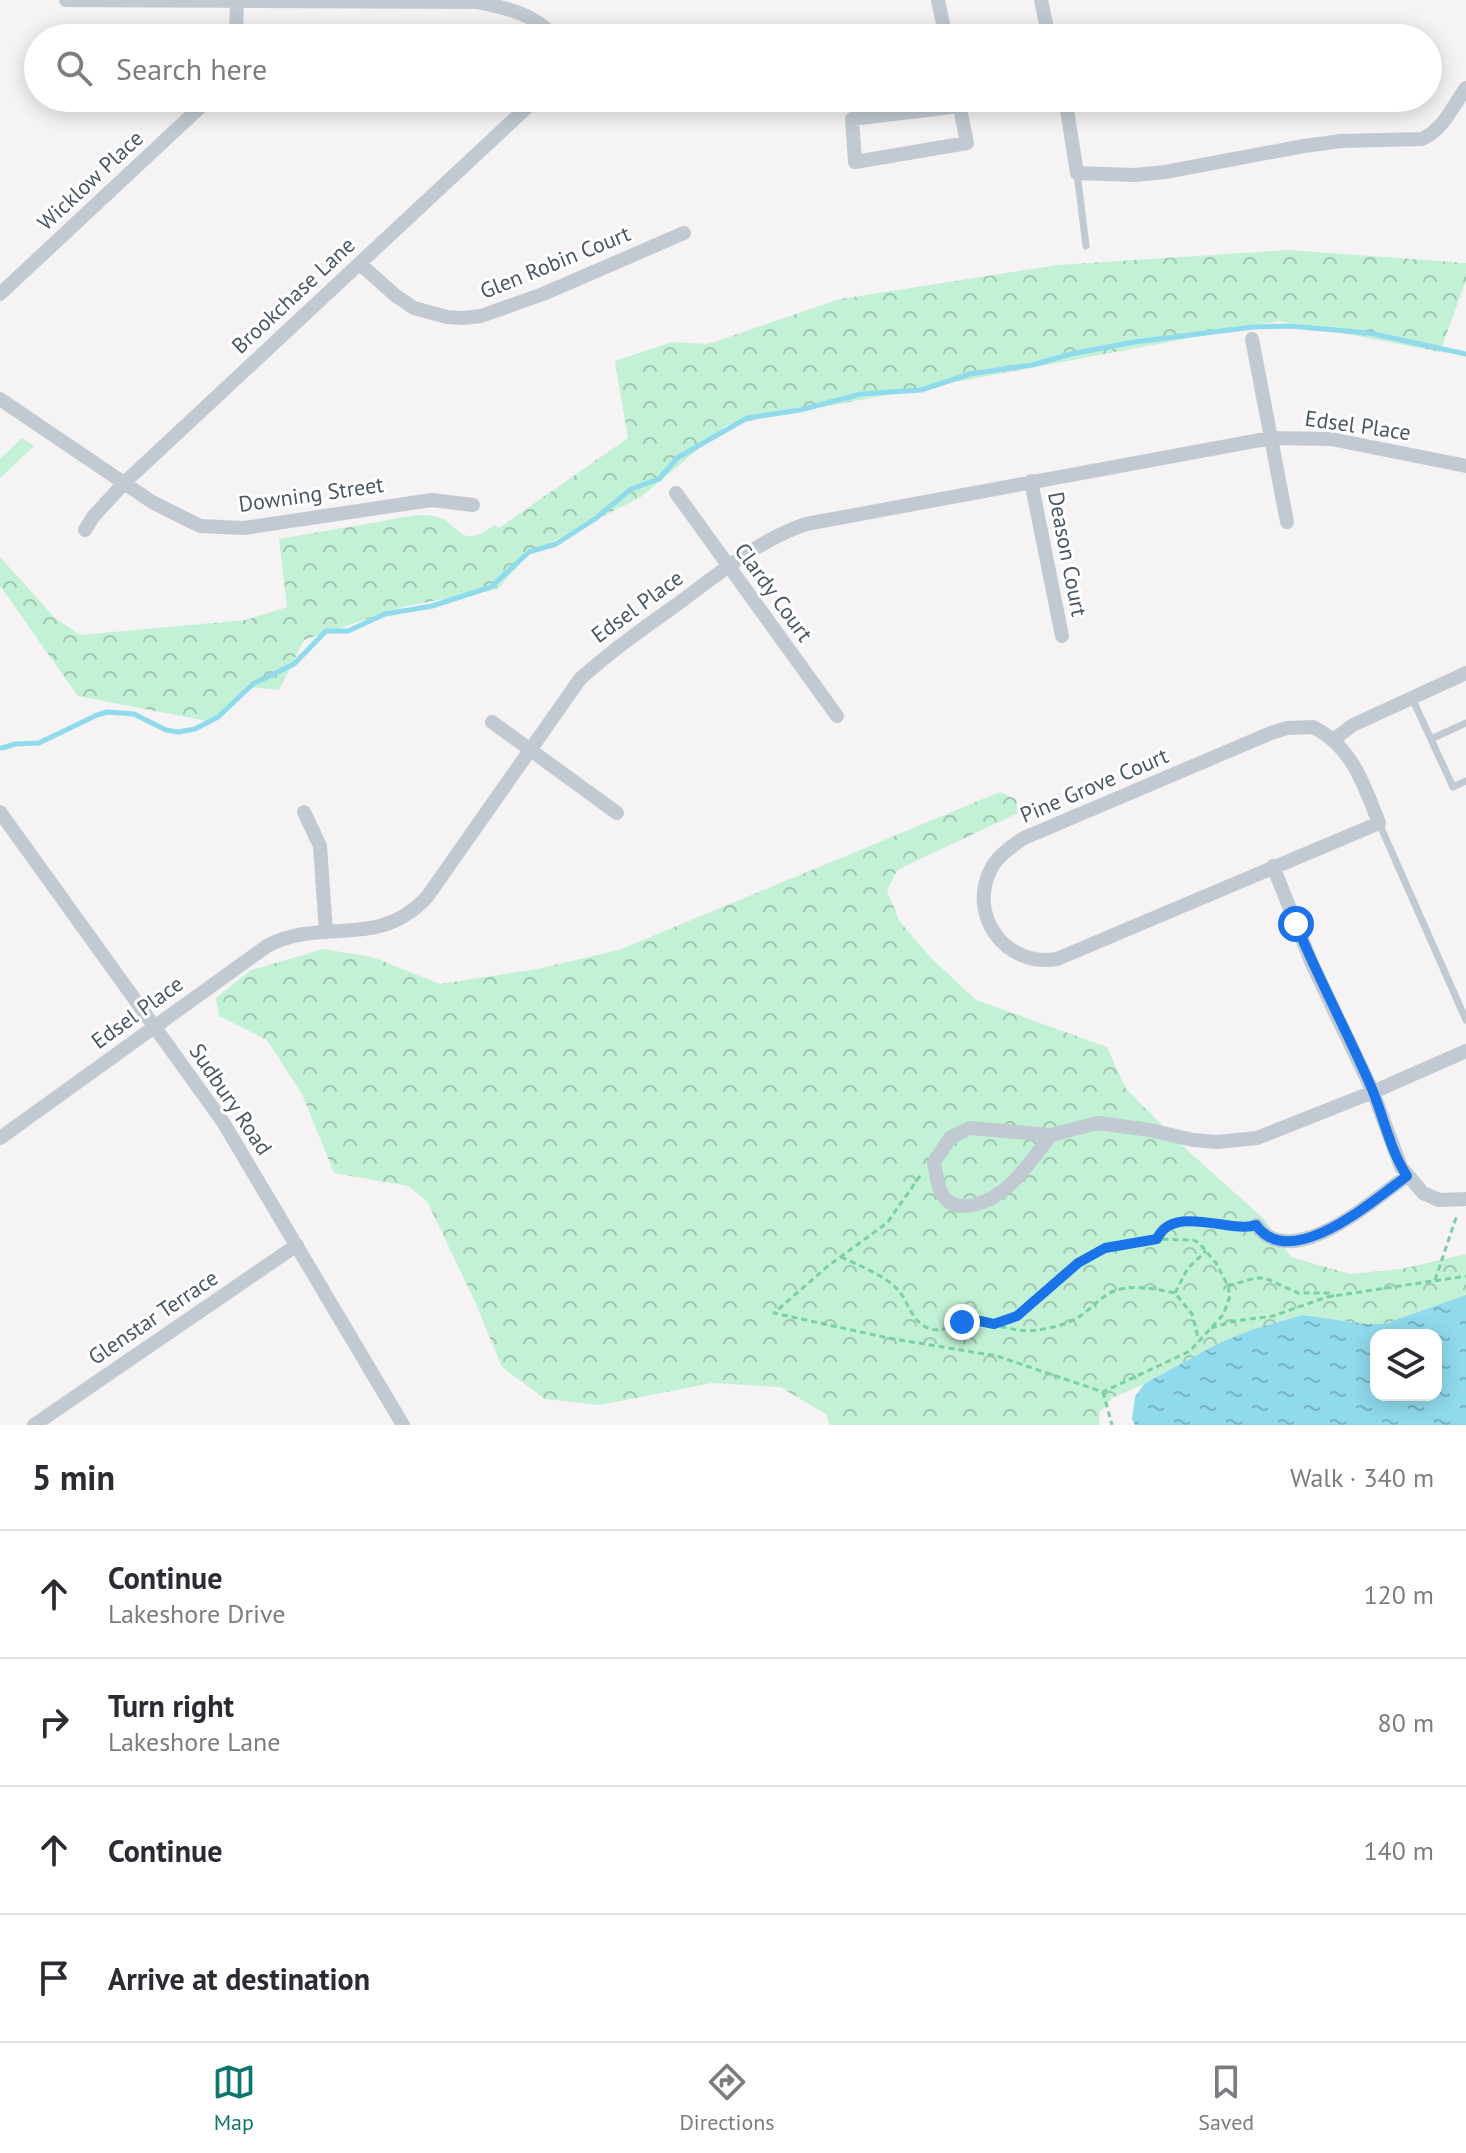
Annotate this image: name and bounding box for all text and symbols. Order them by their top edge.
search box [24,24,1442,112]
icon: search [52,46,96,90]
text: Search here [116,49,267,88]
street label: Wicklow Place [31,124,149,236]
street label: Glen Robin Court [476,219,635,305]
street label: Brookchase Lane [226,231,360,359]
street label: Edsel Place [1303,404,1413,446]
street label: Downing Street [237,470,386,518]
street label: Deason Court [1042,489,1094,619]
street label: Clardy Court [729,537,820,647]
street label: Edsel Place [586,563,688,649]
street label: Pine Grove Court [1016,741,1173,829]
route start [1278,906,1314,942]
street label: Edsel Place [86,969,188,1055]
street label: Sudbury Road [183,1038,279,1160]
street label: Glenstar Terrace [83,1263,223,1371]
route end [944,1304,980,1340]
map controls [1370,1329,1442,1401]
button: layers [1370,1329,1442,1401]
text: 5 min [32,1455,115,1499]
text: Walk · 340 m [1290,1461,1434,1494]
text: Continue [108,1558,222,1597]
icon: ahead [32,1572,76,1616]
text: 120 m [1363,1578,1434,1611]
text: Lakeshore Drive [108,1597,286,1630]
text: Turn right [108,1686,234,1725]
icon: right [32,1700,76,1744]
text: 80 m [1378,1706,1434,1739]
text: Lakeshore Lane [108,1725,281,1758]
icon: ahead [32,1828,76,1872]
text: Continue [108,1831,222,1870]
text: 140 m [1363,1834,1434,1867]
icon: arrive [32,1956,76,2000]
text: Arrive at destination [108,1959,370,1998]
tab: Map [212,2060,256,2136]
tab: Directions [679,2060,775,2136]
tab: Saved [1198,2060,1254,2136]

